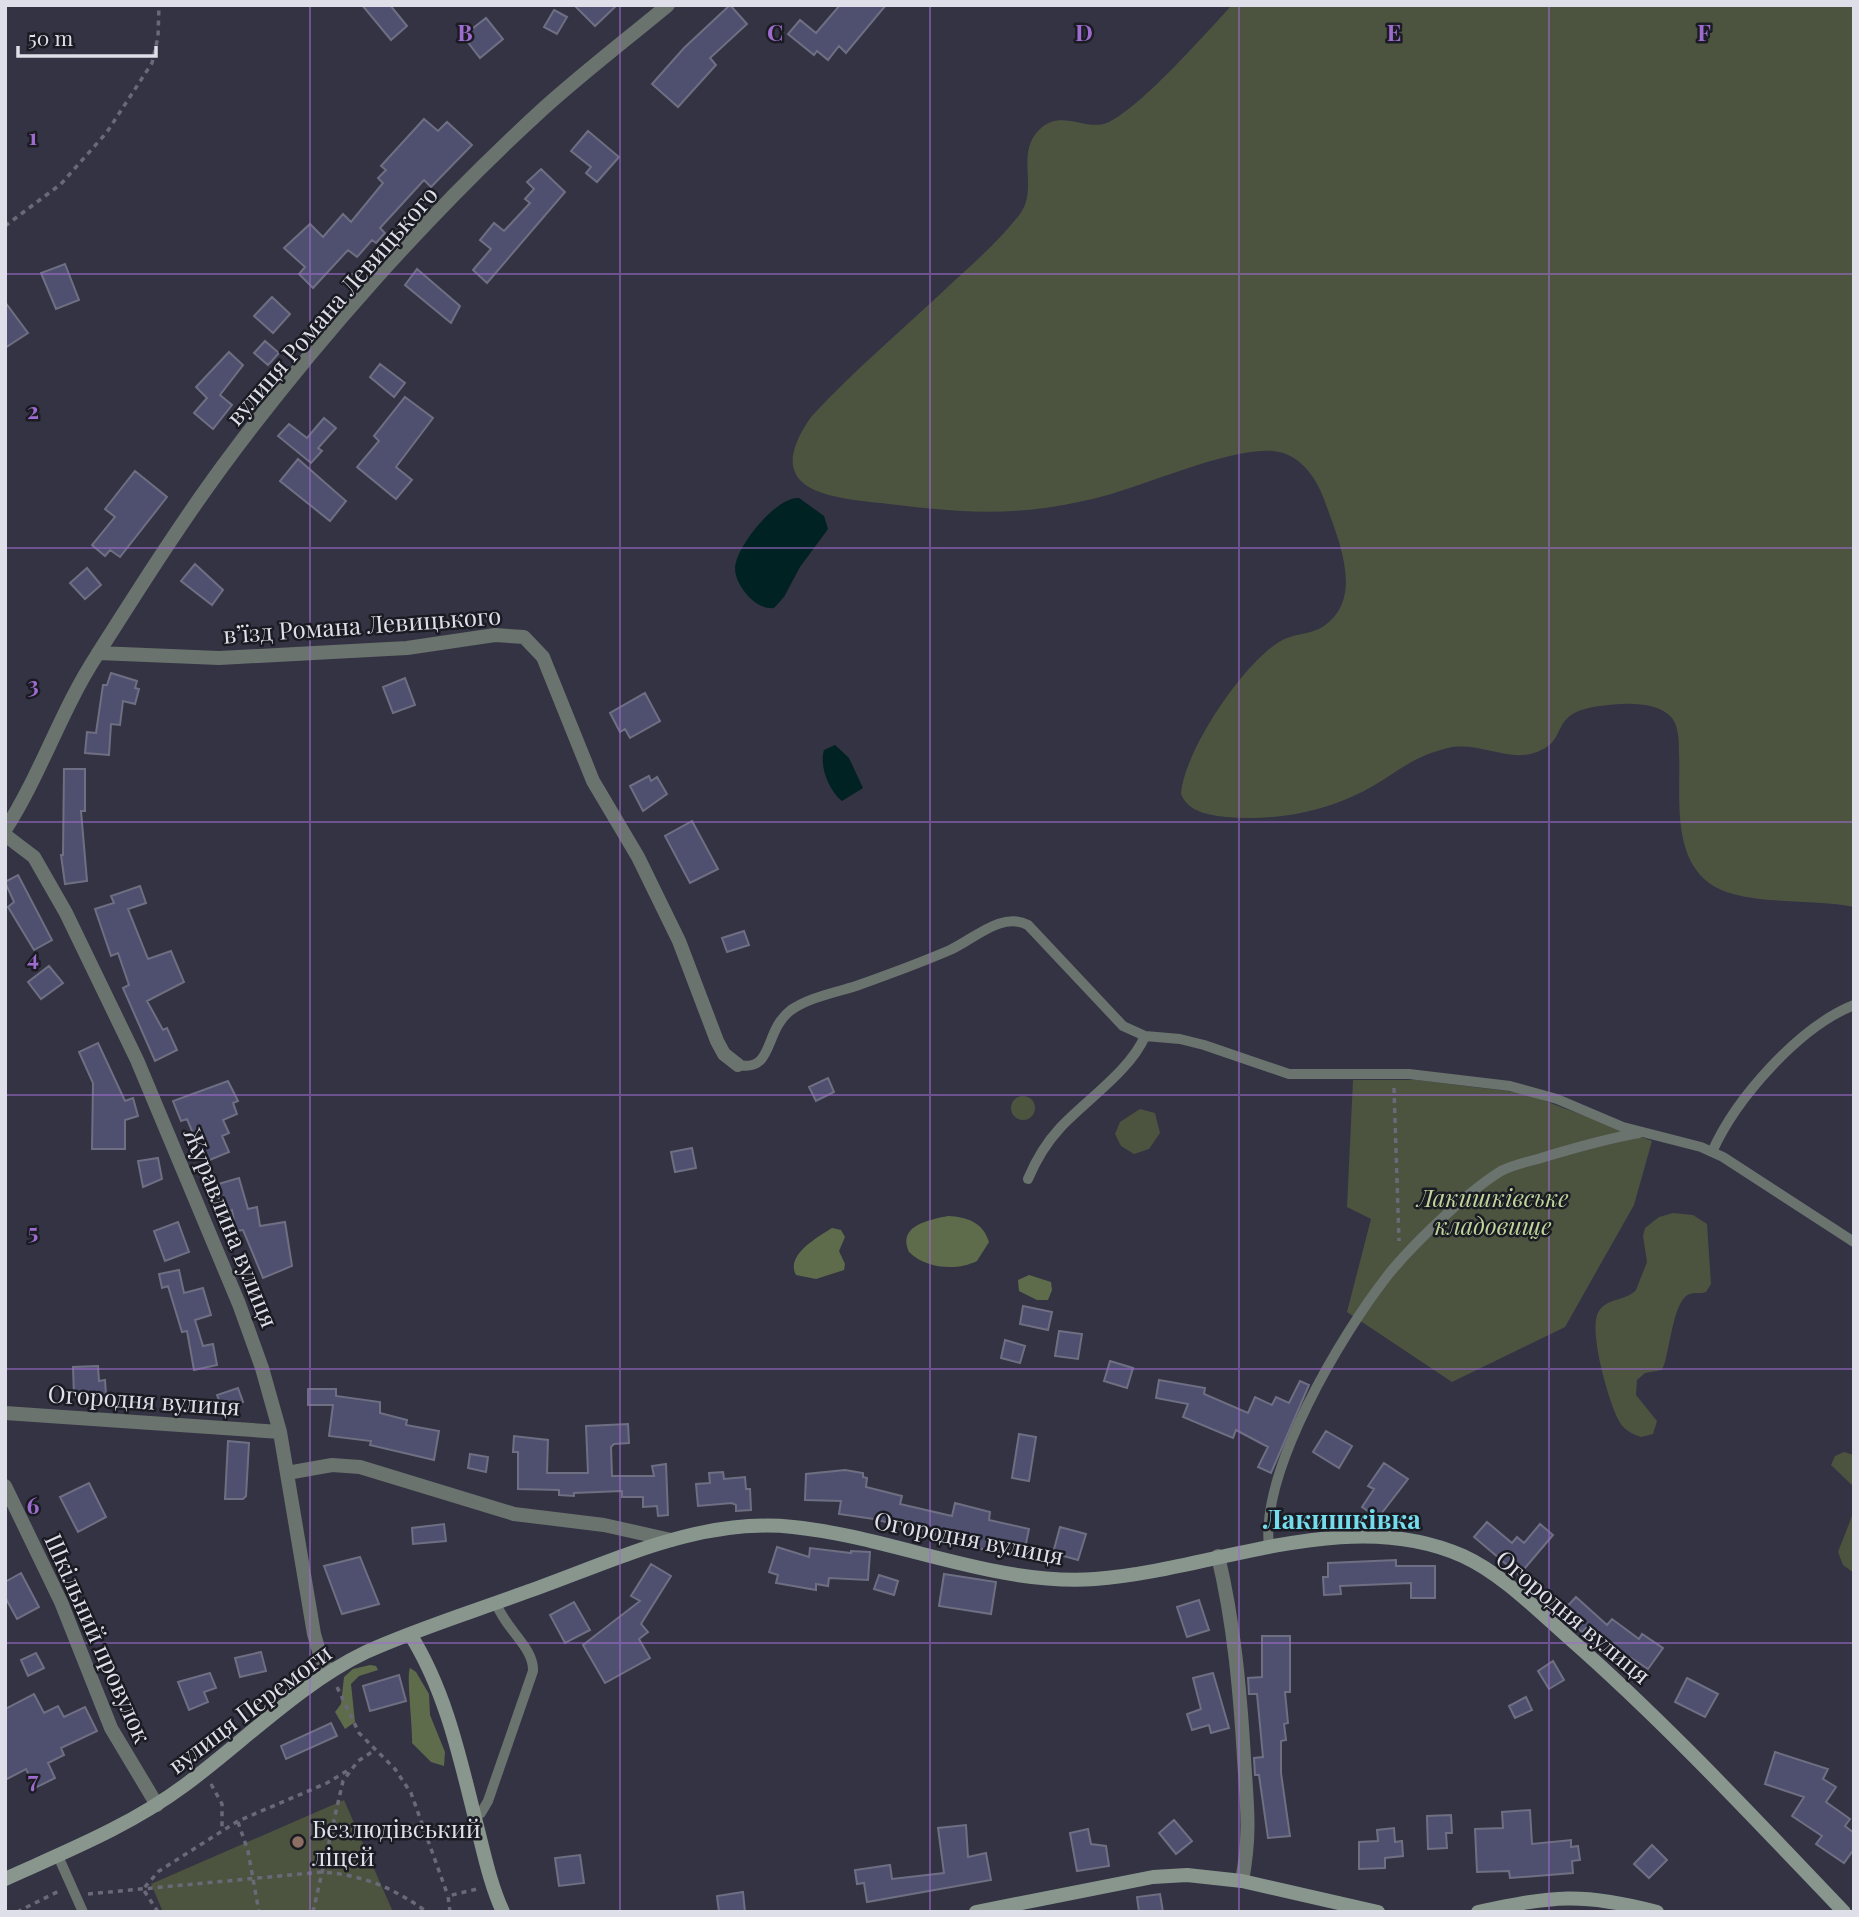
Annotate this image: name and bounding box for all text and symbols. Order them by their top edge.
scale bar [18,14,156,58]
text: B [457,16,473,47]
text: C [767,16,783,47]
text: D [1075,16,1093,47]
text: E [1387,16,1401,47]
text: F [1697,16,1711,47]
text: 50 m [28,23,74,51]
text: 1 [29,120,38,151]
street label: вулиця Романа Левицького [218,178,444,432]
text: 2 [27,394,39,425]
street label: в’їзд Романа Левицького [222,598,502,650]
text: 3 [27,668,39,699]
text: 4 [27,941,39,972]
street label: Журавлина вулиця [177,1122,287,1332]
park label: Лакишківське кладовище [1415,1181,1569,1241]
text: 5 [28,1215,38,1246]
street label: Огородня вулиця [47,1376,241,1422]
text: 6 [27,1489,40,1520]
district label: Лакишківка [1262,1501,1421,1536]
street label: Огородня вулиця [871,1503,1067,1571]
street label: Шкільний провулок [38,1528,160,1748]
street label: Огородня вулиця [1490,1542,1658,1690]
street label: вулиця Перемоги [161,1636,337,1780]
text: 7 [28,1763,39,1794]
place label: Безлюдівський ліцей [312,1812,481,1872]
marker: Безлюдівський ліцей [290,1834,306,1850]

